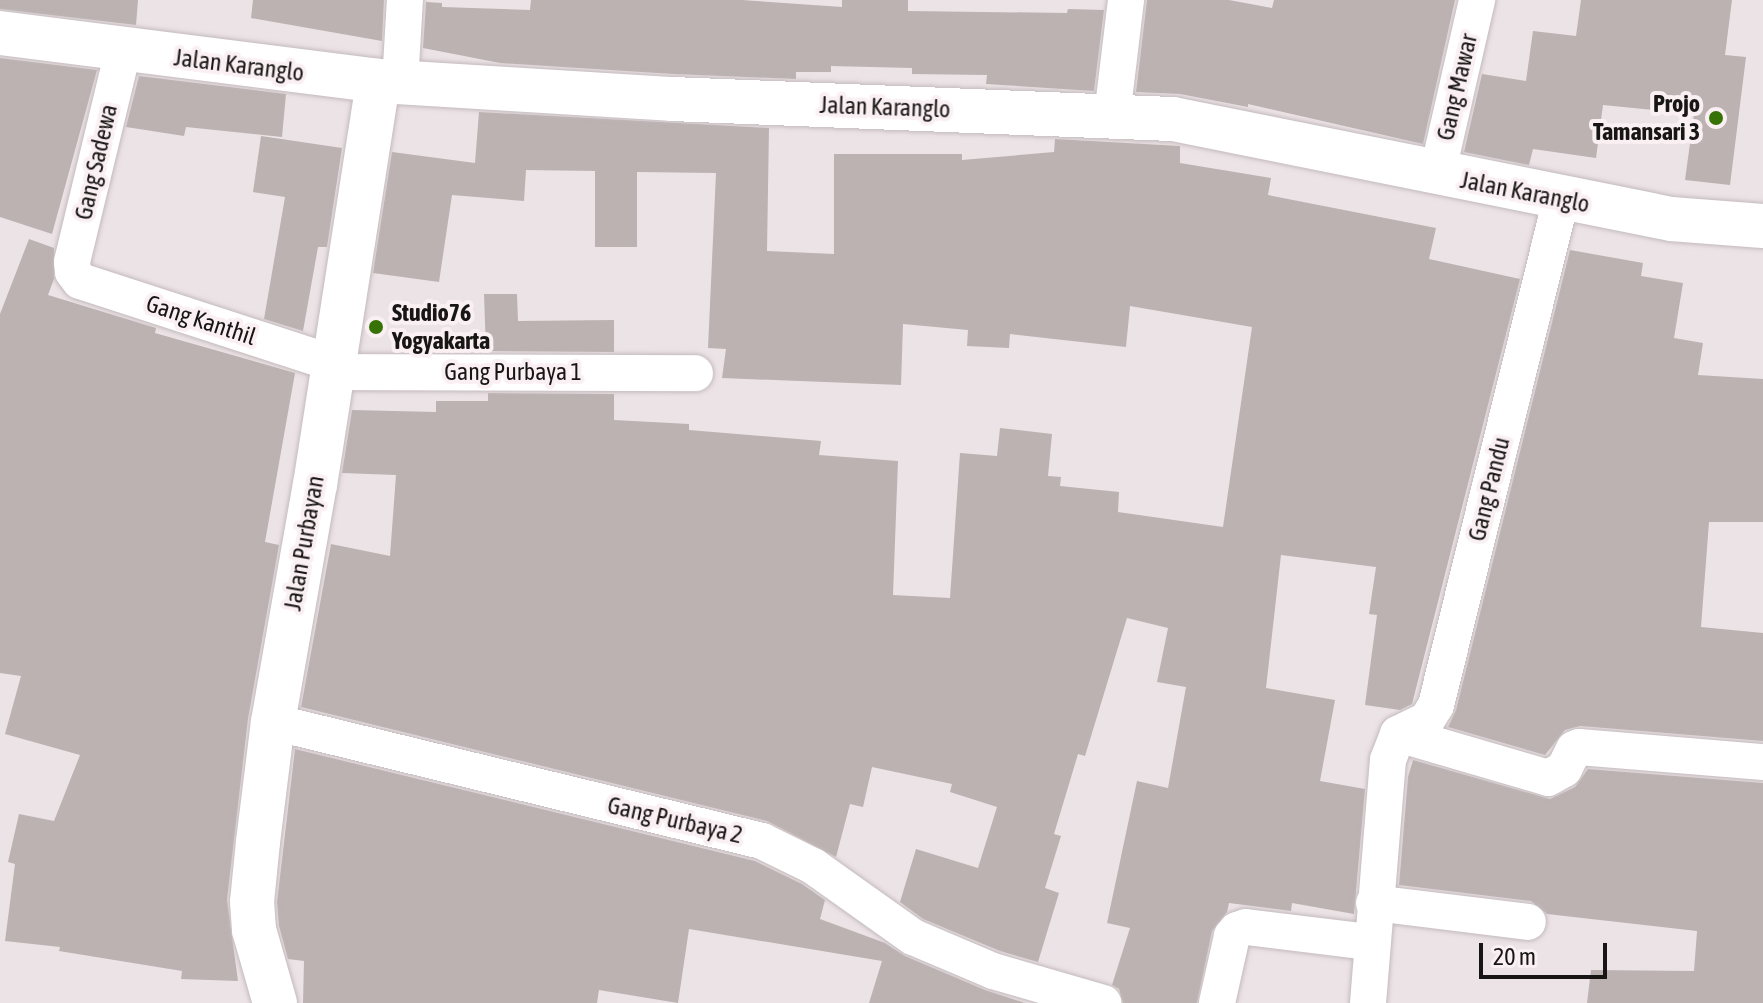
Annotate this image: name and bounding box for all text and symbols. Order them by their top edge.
street label: Gang Mawar [1431,31,1483,143]
street label: Jalan Karanglo [172,43,306,87]
street label: Jalan Karanglo [819,90,951,124]
place label: Projo Tamansari 3 [1593,90,1700,146]
street label: Gang Sadewa [69,101,123,223]
marker: Projo Tamansari 3 [1707,109,1725,127]
street label: Jalan Karanglo [1458,165,1592,219]
street label: Gang Kanthil [143,289,259,351]
place label: Studio76 Yogyakarta [392,299,490,355]
marker: Studio76 Yogyakarta [367,318,385,336]
street label: Gang Purbaya 1 [444,358,582,386]
street label: Gang Pandu [1462,434,1516,544]
street label: Jalan Purbayan [278,473,330,613]
street label: Gang Purbaya 2 [605,791,745,849]
scale bar [1483,927,1611,977]
text: 20 m [1493,943,1536,970]

